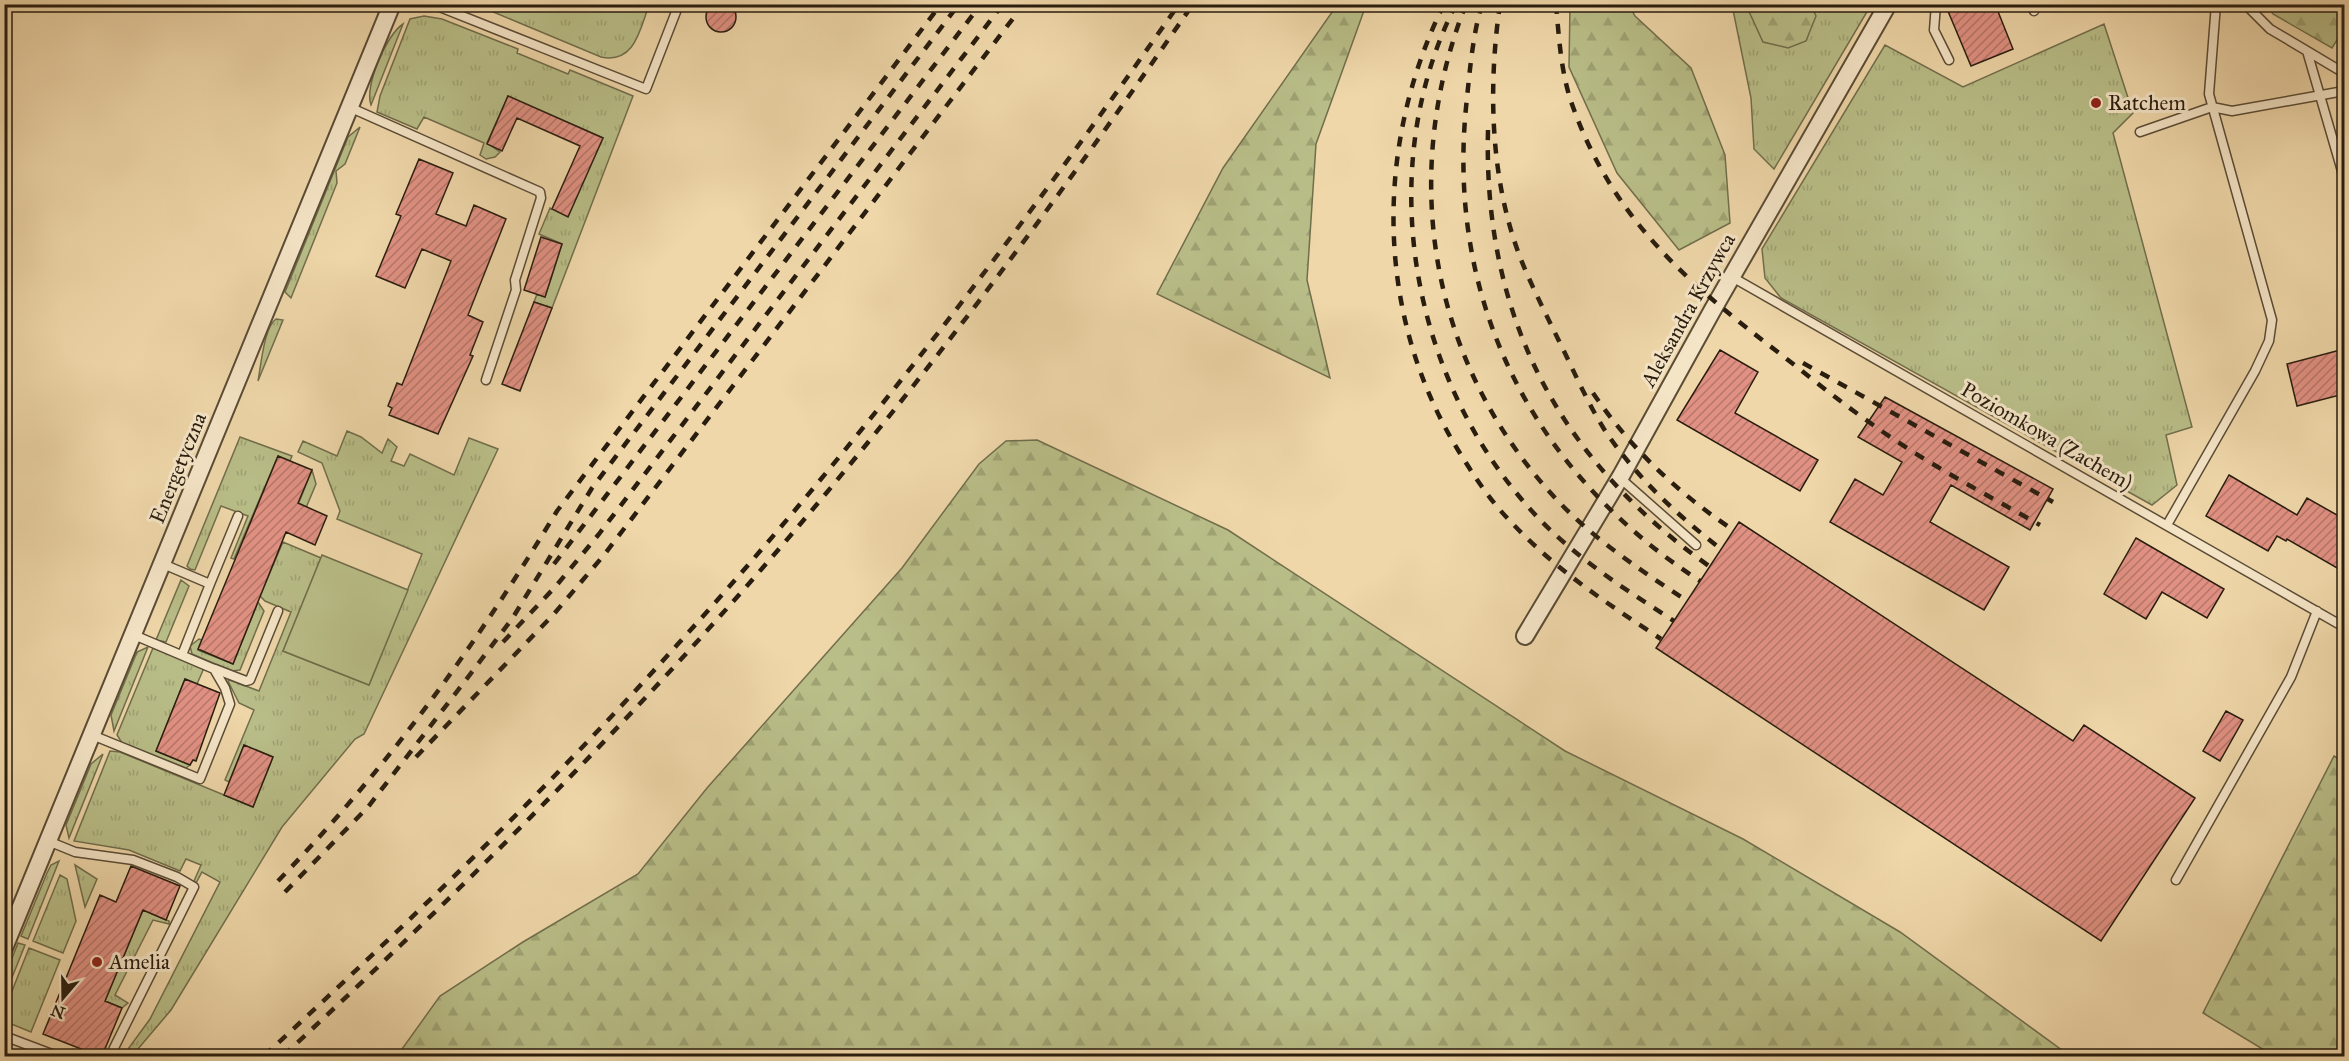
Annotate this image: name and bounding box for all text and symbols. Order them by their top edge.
place label: Ratchem [2108,90,2186,116]
marker: Ratchem [2089,96,2103,110]
street label: Aleksandra Krzywca [1635,229,1741,392]
street label: Poziomkowa (Zachem) [1957,376,2137,496]
street label: Energetyczna [144,409,212,527]
place label: Amelia [108,949,170,975]
marker: Amelia [90,955,104,969]
north arrow [33,968,93,1028]
text: N [48,1000,68,1023]

